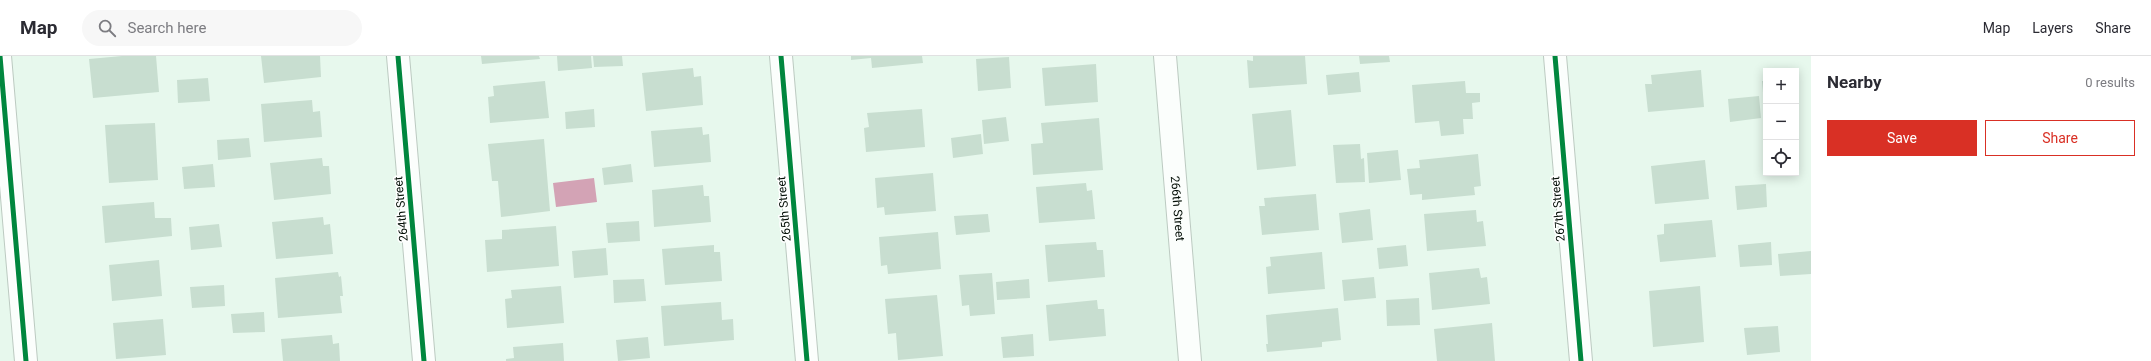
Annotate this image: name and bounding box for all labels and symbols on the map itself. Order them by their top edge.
street label: 266th Street [1168,175,1187,242]
street label: 264th Street [391,176,411,242]
street label: 265th Street [774,176,794,242]
street label: 267th Street [1548,176,1568,242]

